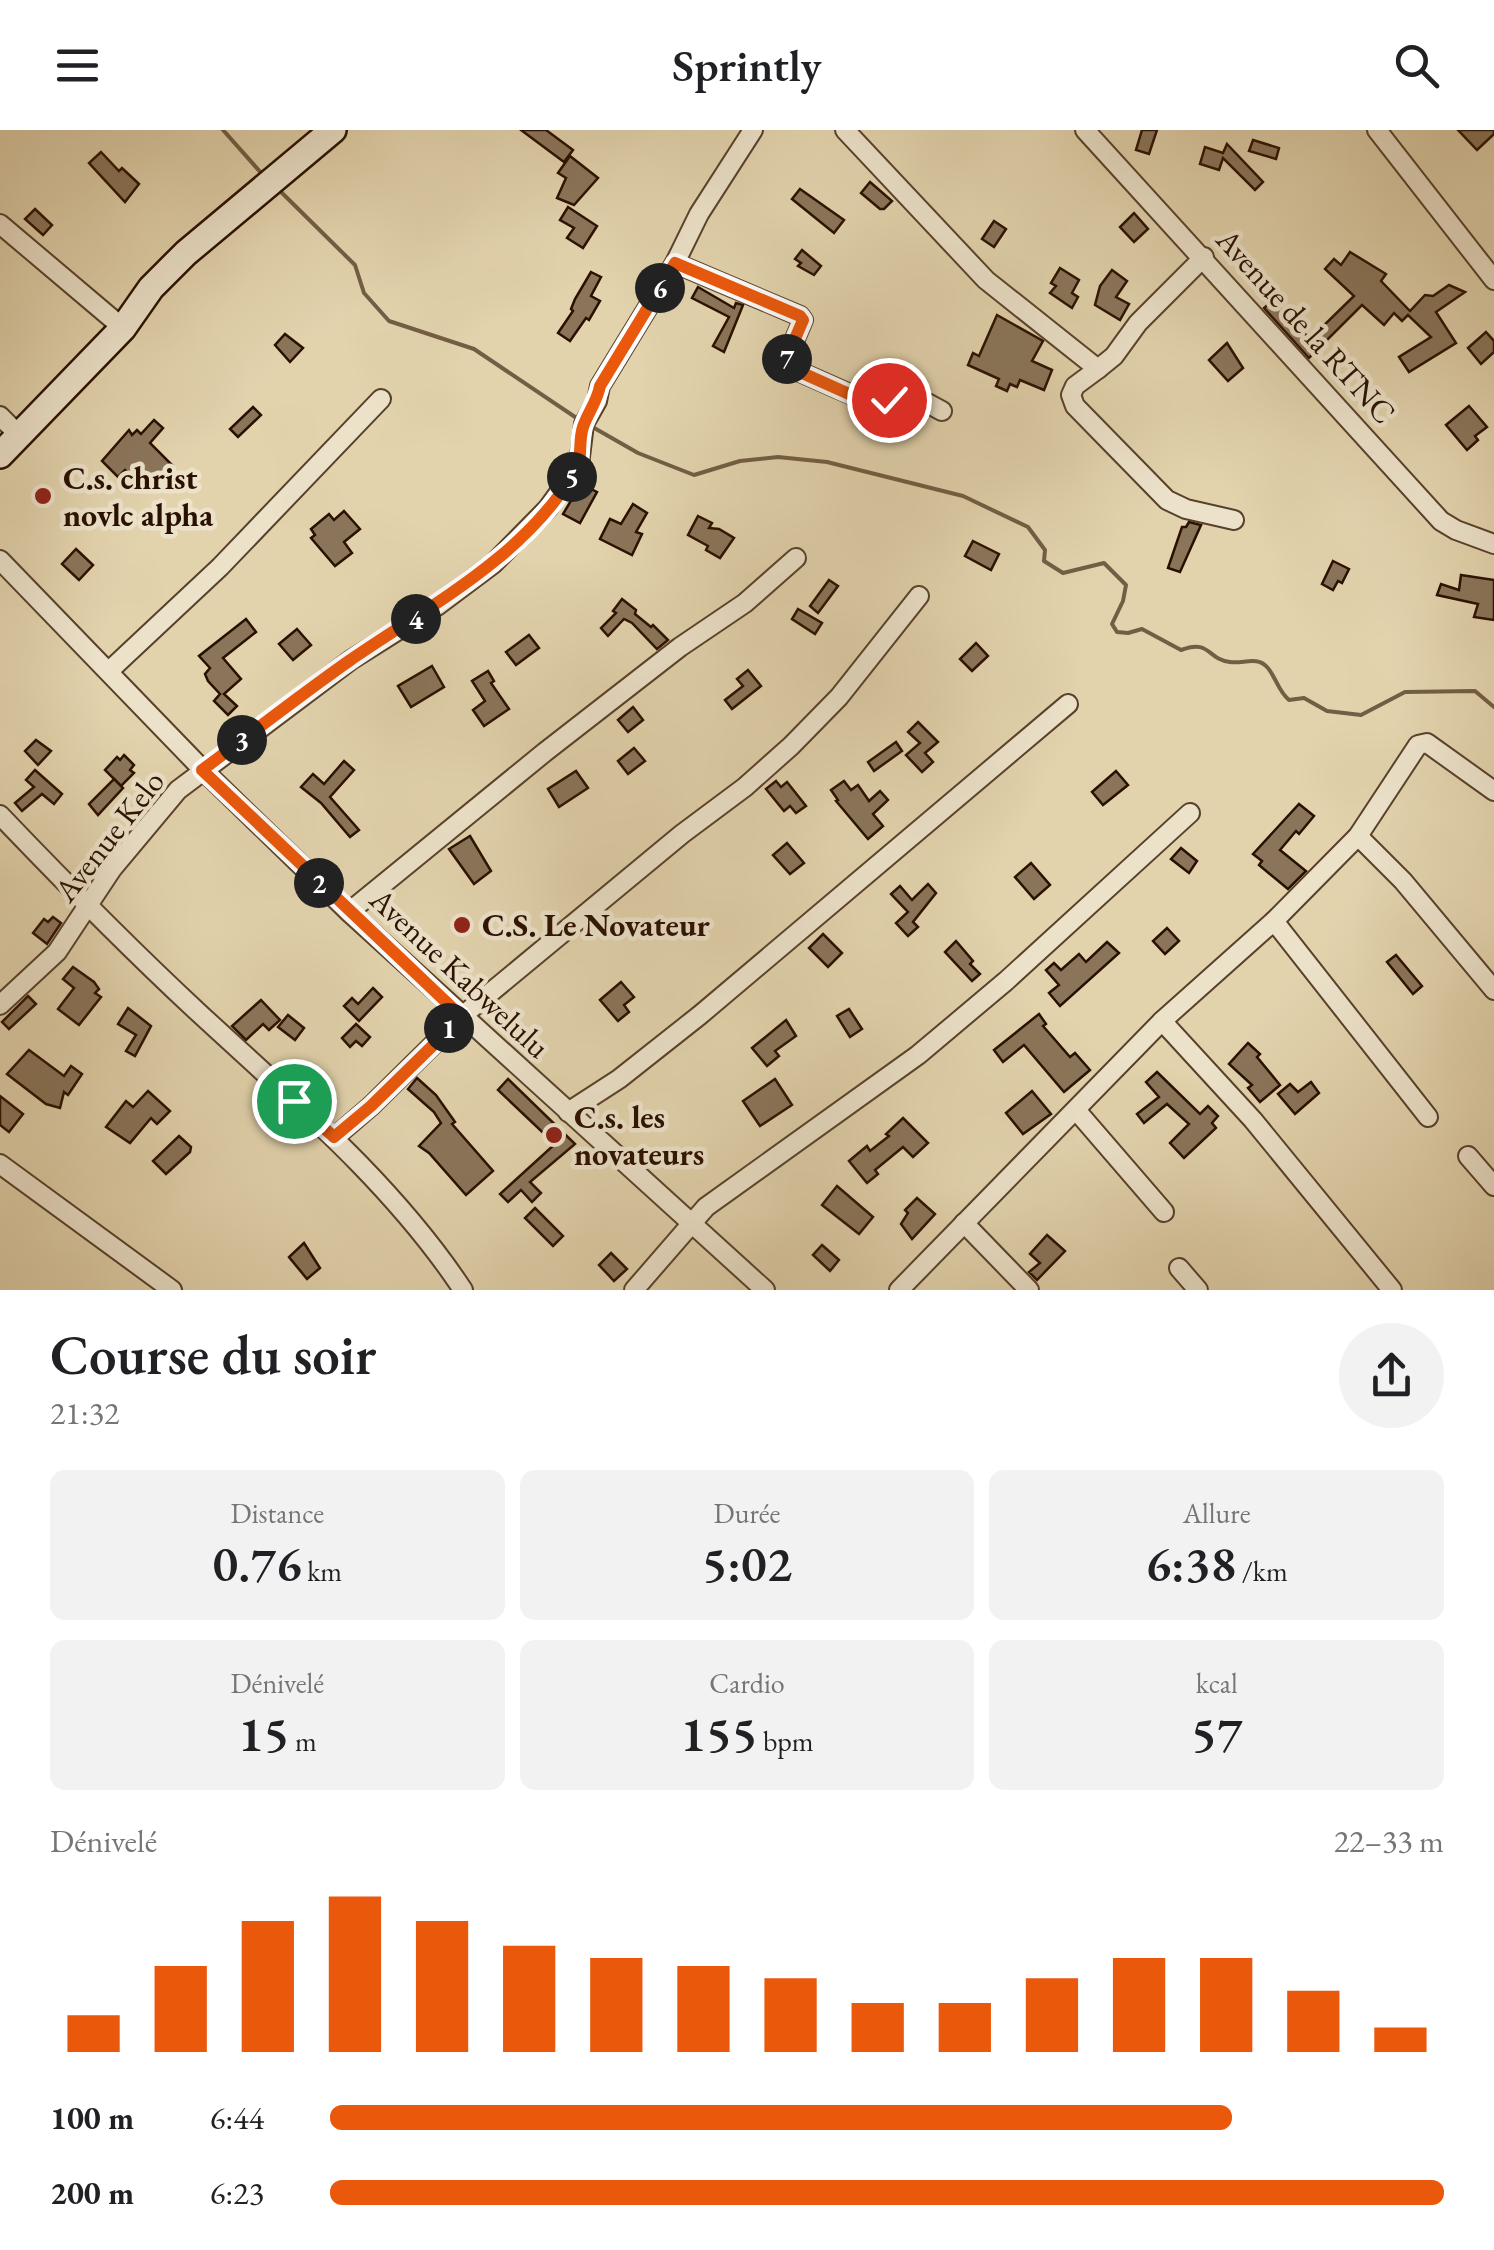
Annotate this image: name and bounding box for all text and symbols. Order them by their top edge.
text: Sprintly [672,36,822,94]
icon: menu [50,38,105,93]
icon: search [1389,38,1444,93]
street label: Avenue de la RTNC [1206,219,1405,433]
pin: 6 [635,263,685,313]
text: 6 [653,270,667,306]
pin: 7 [762,334,812,384]
text: 7 [780,341,794,377]
pin [847,358,932,443]
icon: check [862,373,917,428]
pin: 5 [547,452,597,502]
place label: C.s. christ novlc alpha [63,457,214,536]
text: 5 [565,459,579,495]
marker: C.s. christ novlc alpha [32,485,54,507]
pin: 4 [391,594,441,644]
text: 4 [409,601,423,637]
pin: 3 [217,715,267,765]
text: 3 [235,722,249,758]
street label: Avenue Kelo [44,762,174,911]
pin: 2 [294,858,344,908]
text: 2 [312,865,326,901]
street label: Avenue Kabwelulu [360,878,559,1067]
place label: C.S. Le Novateur [482,904,711,946]
marker: C.S. Le Novateur [451,914,473,936]
pin: 1 [424,1003,474,1053]
text: 1 [442,1010,456,1046]
pin [252,1059,337,1144]
icon: arrive [267,1074,322,1129]
place label: C.s. les novateurs [574,1096,704,1175]
marker: C.s. les novateurs [543,1124,565,1146]
text: Course du soir [50,1319,376,1390]
button: share [1339,1323,1444,1428]
text: 21:32 [50,1392,119,1434]
text: Distance [231,1495,324,1531]
text: Durée [714,1495,780,1531]
text: Allure [1183,1495,1251,1531]
text: 0.76 [213,1531,302,1596]
text: 5:02 [702,1531,792,1596]
text: 6:38 [1146,1531,1236,1596]
text: km [302,1553,342,1589]
text: /km [1236,1553,1288,1589]
text: Dénivelé [230,1665,324,1701]
text: Cardio [709,1665,785,1701]
text: kcal [1196,1665,1238,1701]
text: 15 [238,1701,289,1766]
text: 155 [680,1701,757,1766]
text: 57 [1191,1701,1242,1766]
text: m [289,1723,317,1759]
text: bpm [757,1723,814,1759]
text: Dénivelé [50,1820,157,1862]
text: 22–33 m [1334,1820,1444,1862]
text: 100 m [50,2097,134,2139]
text: 6:44 [210,2097,264,2139]
text: 200 m [50,2172,134,2214]
text: 6:23 [210,2172,264,2214]

